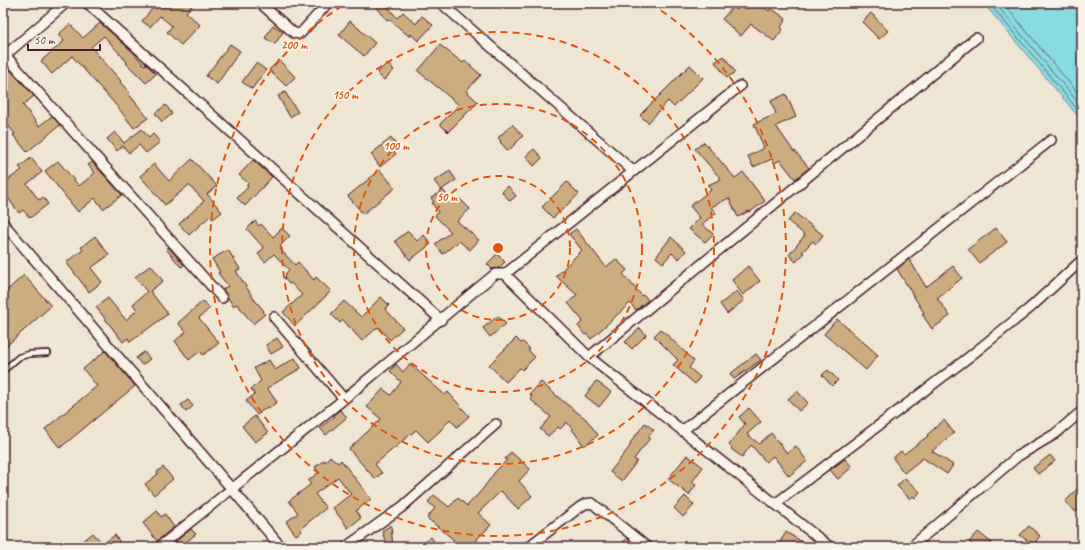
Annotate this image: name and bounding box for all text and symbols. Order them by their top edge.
scale bar [28,26,100,52]
text: 50 m [34,32,56,48]
text: 200 m [281,37,308,53]
text: 150 m [332,87,359,103]
text: 100 m [383,138,410,154]
text: 50 m [437,189,458,205]
centre of rings [491,241,505,255]

